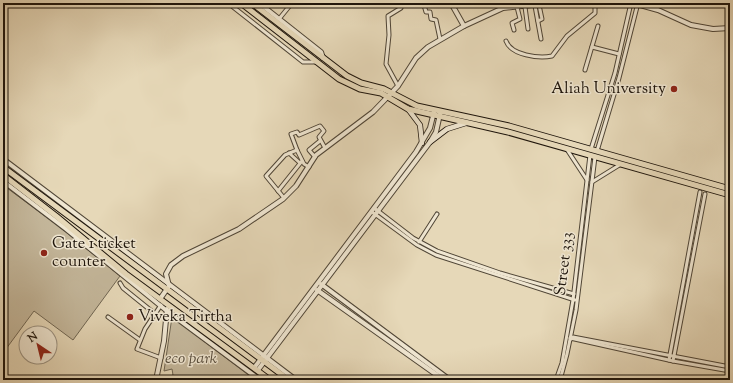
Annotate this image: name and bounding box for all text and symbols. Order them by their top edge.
place label: Aliah University [551,78,666,101]
marker: Aliah University [669,84,679,94]
street label: Street 333 [550,231,580,297]
place label: Gate 1 ticket counter [52,233,136,274]
marker: Gate 1 ticket counter [39,248,49,258]
place label: Viveka Tirtha [138,306,233,329]
marker: Viveka Tirtha [125,312,135,322]
north arrow [18,325,58,365]
text: N [24,328,41,347]
park label: eco park [165,348,217,371]

